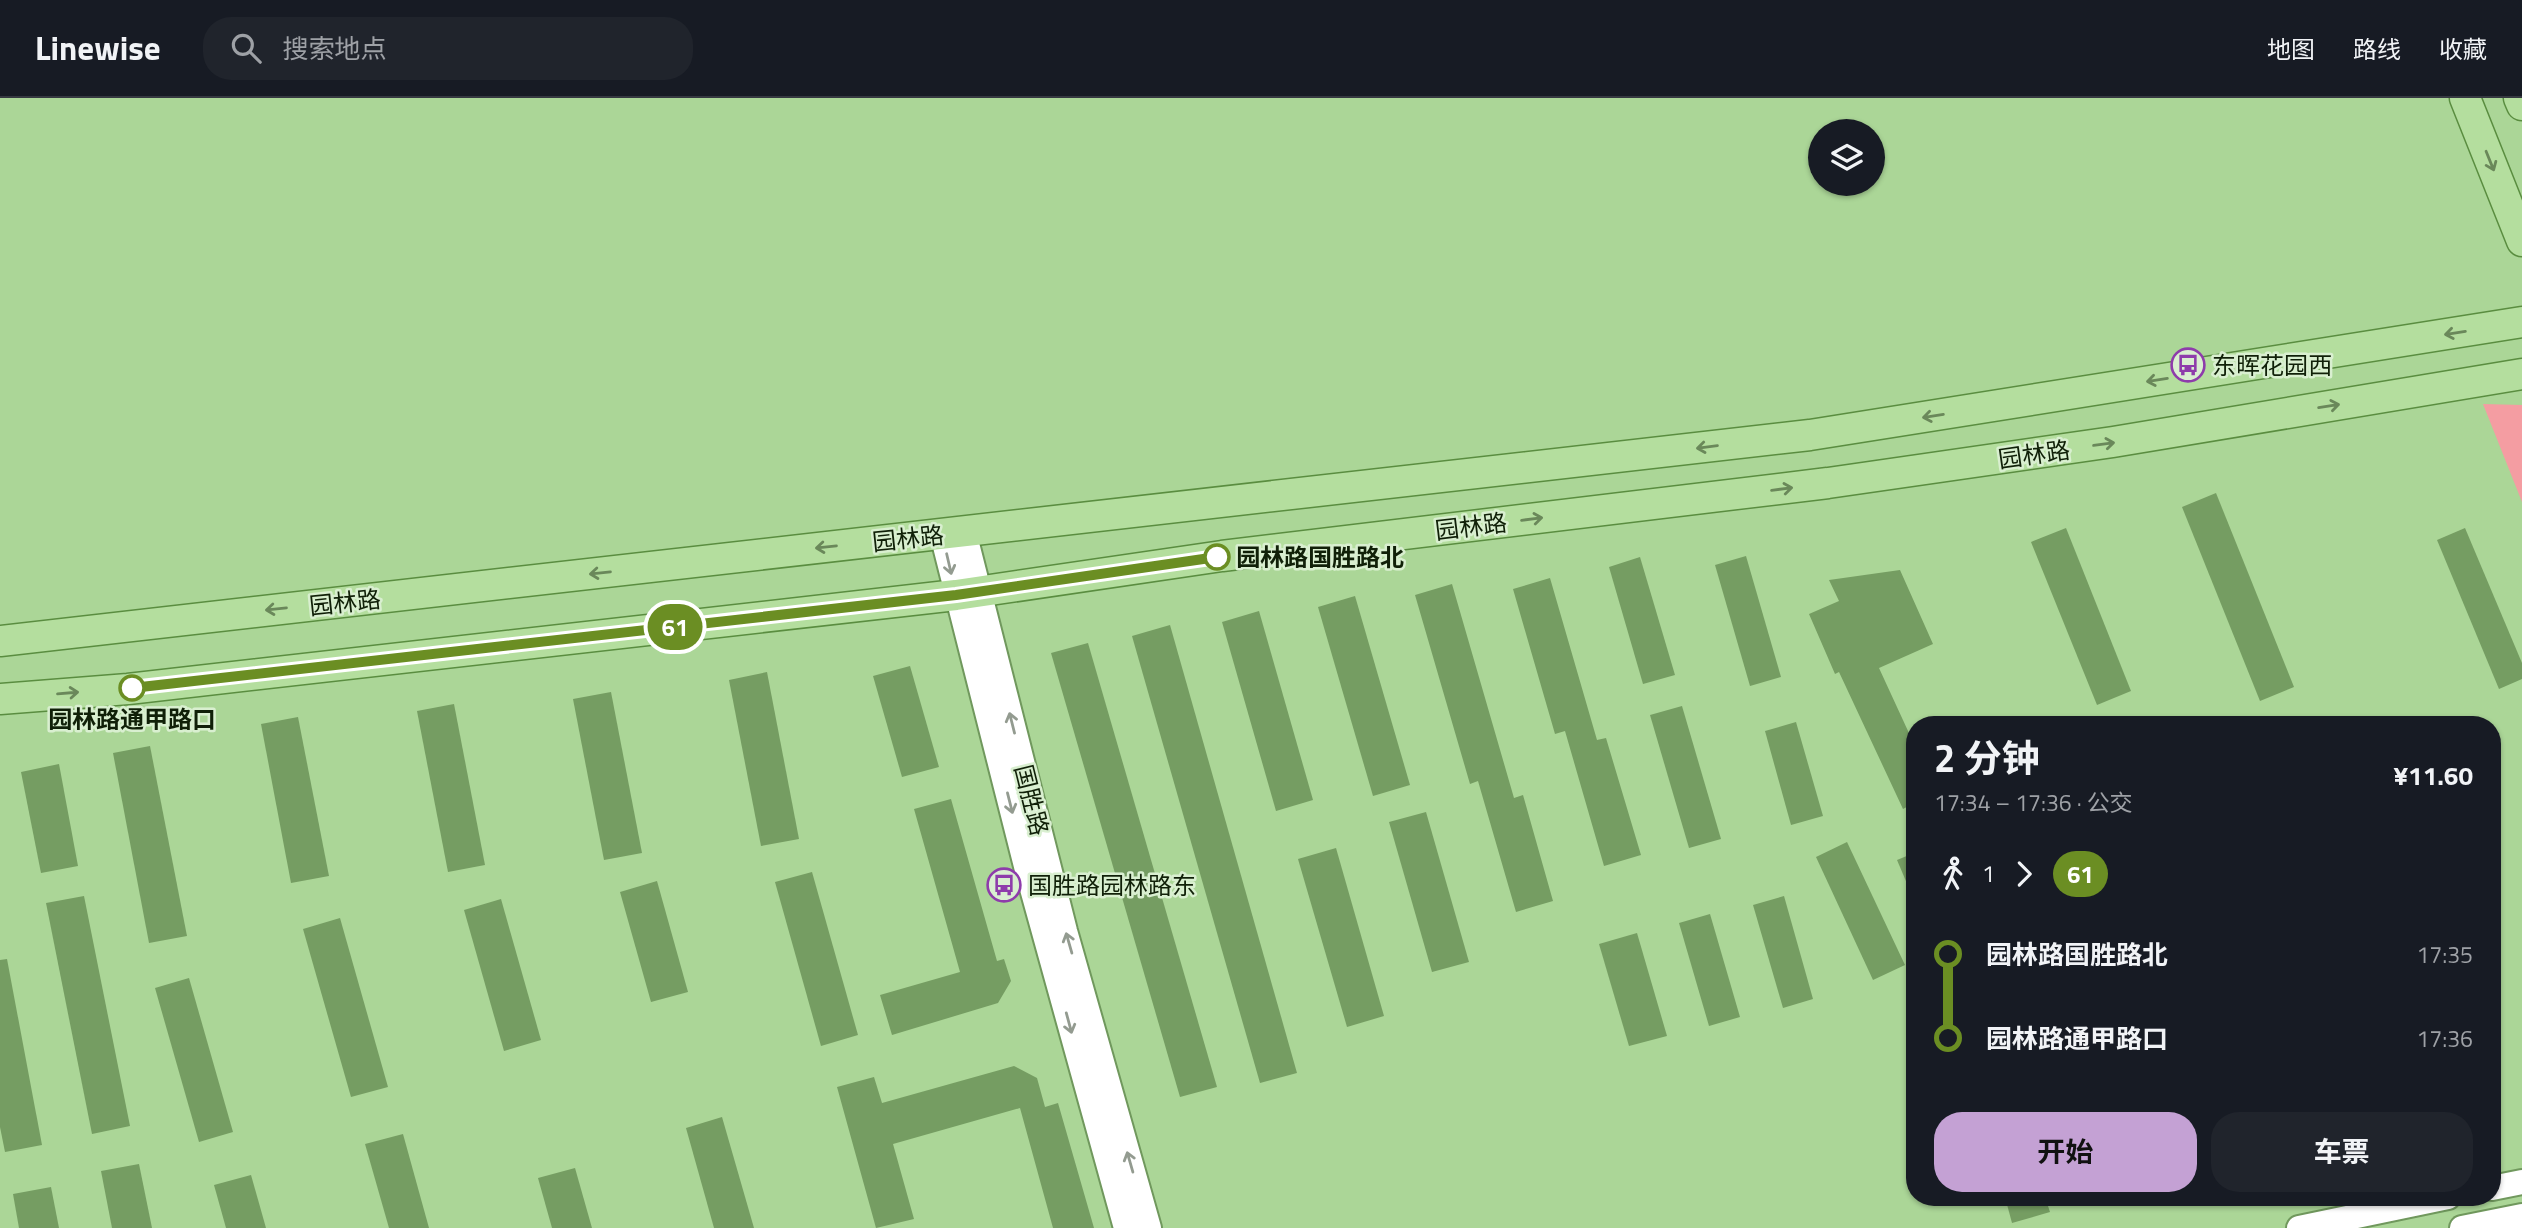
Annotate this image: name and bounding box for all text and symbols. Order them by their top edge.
search box [203,17,693,80]
text: Linewise [35,23,161,73]
icon: search [227,29,265,67]
text: 搜索地点 [283,29,387,68]
text: 地图 [2267,31,2315,67]
text: 路线 [2353,31,2401,67]
text: 收藏 [2439,31,2487,67]
map controls [1808,119,1885,196]
button: layers [1808,119,1885,196]
one-way arrow [2485,150,2498,172]
one-way arrow [2444,327,2466,340]
bus stop icon: 东晖花园西 [2169,346,2207,384]
place label: 东晖花园西 [2212,347,2332,383]
one-way arrow [2146,374,2169,387]
one-way arrow [2317,399,2340,412]
one-way arrow [1922,410,1944,423]
street label: 园林路 [1996,431,2072,477]
one-way arrow [2092,437,2115,450]
one-way arrow [1696,440,1719,453]
one-way arrow [1770,482,1793,495]
street label: 园林路 [1433,504,1509,548]
one-way arrow [1520,512,1543,525]
street label: 园林路 [870,516,946,560]
place label: 园林路国胜路北 [1236,539,1404,575]
one-way arrow [815,541,838,554]
marker: 园林路国胜路北 [1204,544,1230,570]
one-way arrow [943,552,957,575]
one-way arrow [589,566,612,579]
street label: 园林路 [307,580,383,624]
one-way arrow [266,603,288,616]
line badge: 61 [644,604,706,650]
text: 61 [662,609,688,645]
marker: 园林路通甲路口 [119,675,145,701]
one-way arrow [56,686,79,699]
place label: 园林路通甲路口 [48,701,216,737]
one-way arrow [1005,712,1018,735]
text: 2 分钟 [1934,729,2040,787]
text: ¥11.60 [2394,756,2473,795]
street label: 国胜路 [1006,761,1058,839]
text: 17:34 – 17:36 · 公交 [1934,785,2133,820]
one-way arrow [1004,792,1017,814]
icon: walk [1934,855,1972,893]
icon: forward [2005,855,2043,893]
text: 1 [1982,856,1995,891]
text: 61 [2067,856,2094,892]
bus stop icon: 国胜路园林路东 [985,866,1023,904]
place label: 国胜路园林路东 [1028,867,1196,903]
one-way arrow [1061,933,1074,955]
text: 园林路国胜路北 [1986,935,2168,974]
text: 17:35 [2416,937,2473,972]
one-way arrow [1063,1011,1076,1034]
text: 园林路通甲路口 [1986,1019,2168,1058]
text: 17:36 [2416,1021,2473,1056]
button: 开始 [1934,1112,2197,1192]
button: 车票 [2211,1112,2473,1192]
one-way arrow [1123,1152,1136,1174]

